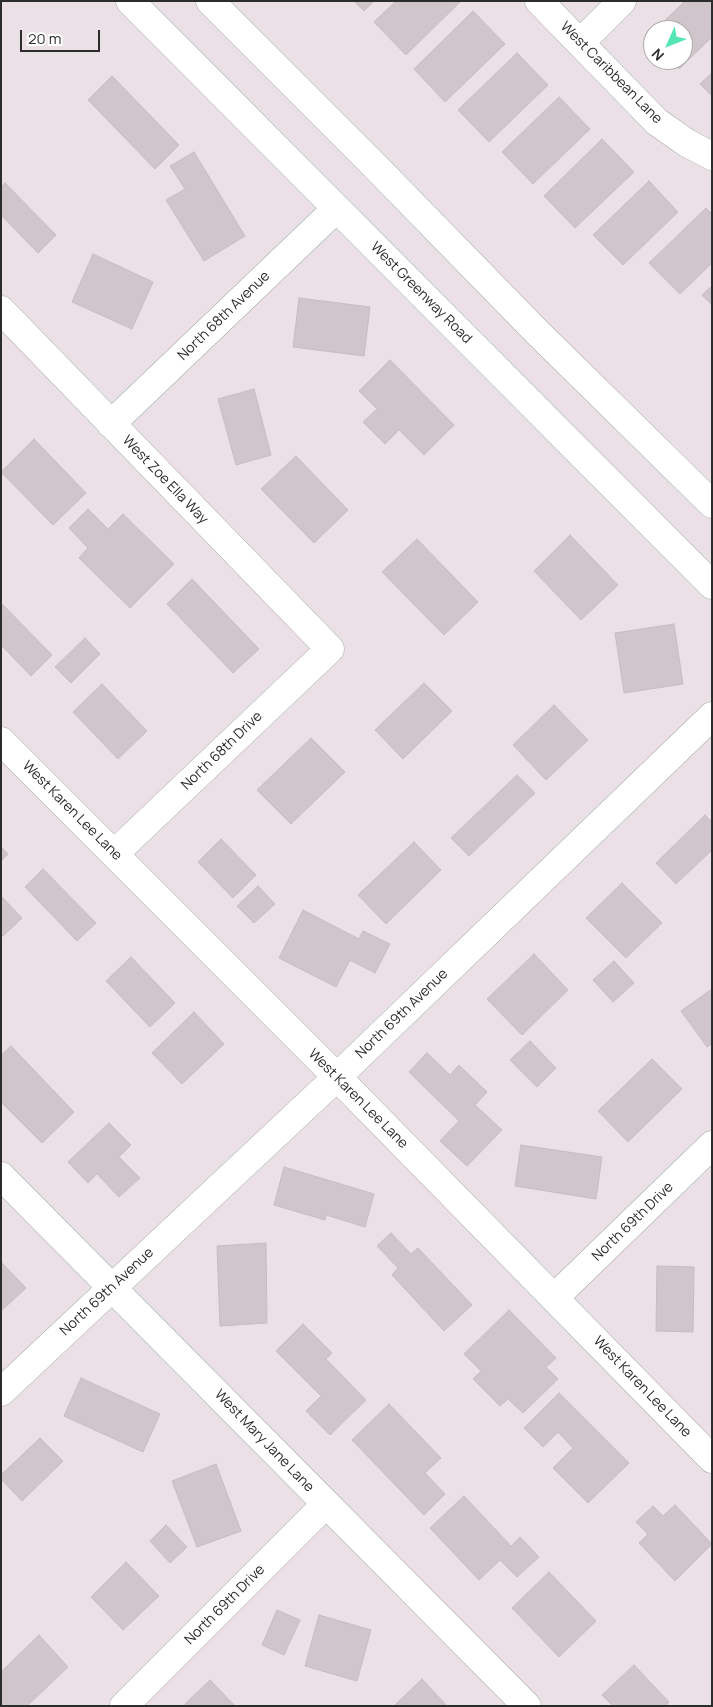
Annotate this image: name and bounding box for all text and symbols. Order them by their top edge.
street label: West Caribbean Lane [557,19,665,127]
scale bar [22,20,102,52]
north arrow [643,20,693,70]
text: 20 m [28,28,61,49]
text: N [647,45,668,65]
street label: West Greenway Road [367,239,475,347]
street label: North 68th Avenue [175,268,273,364]
street label: West Zoe Ella Way [119,432,211,528]
street label: North 68th Drive [178,708,266,794]
street label: West Karen Lee Lane [19,758,125,864]
street label: North 69th Avenue [352,966,452,1062]
street label: West Karen Lee Lane [305,1046,411,1152]
street label: North 69th Drive [589,1179,677,1265]
street label: North 69th Avenue [57,1244,157,1340]
street label: West Karen Lee Lane [589,1333,695,1441]
street label: West Mary Jane Lane [211,1386,317,1496]
street label: North 69th Drive [181,1561,269,1649]

